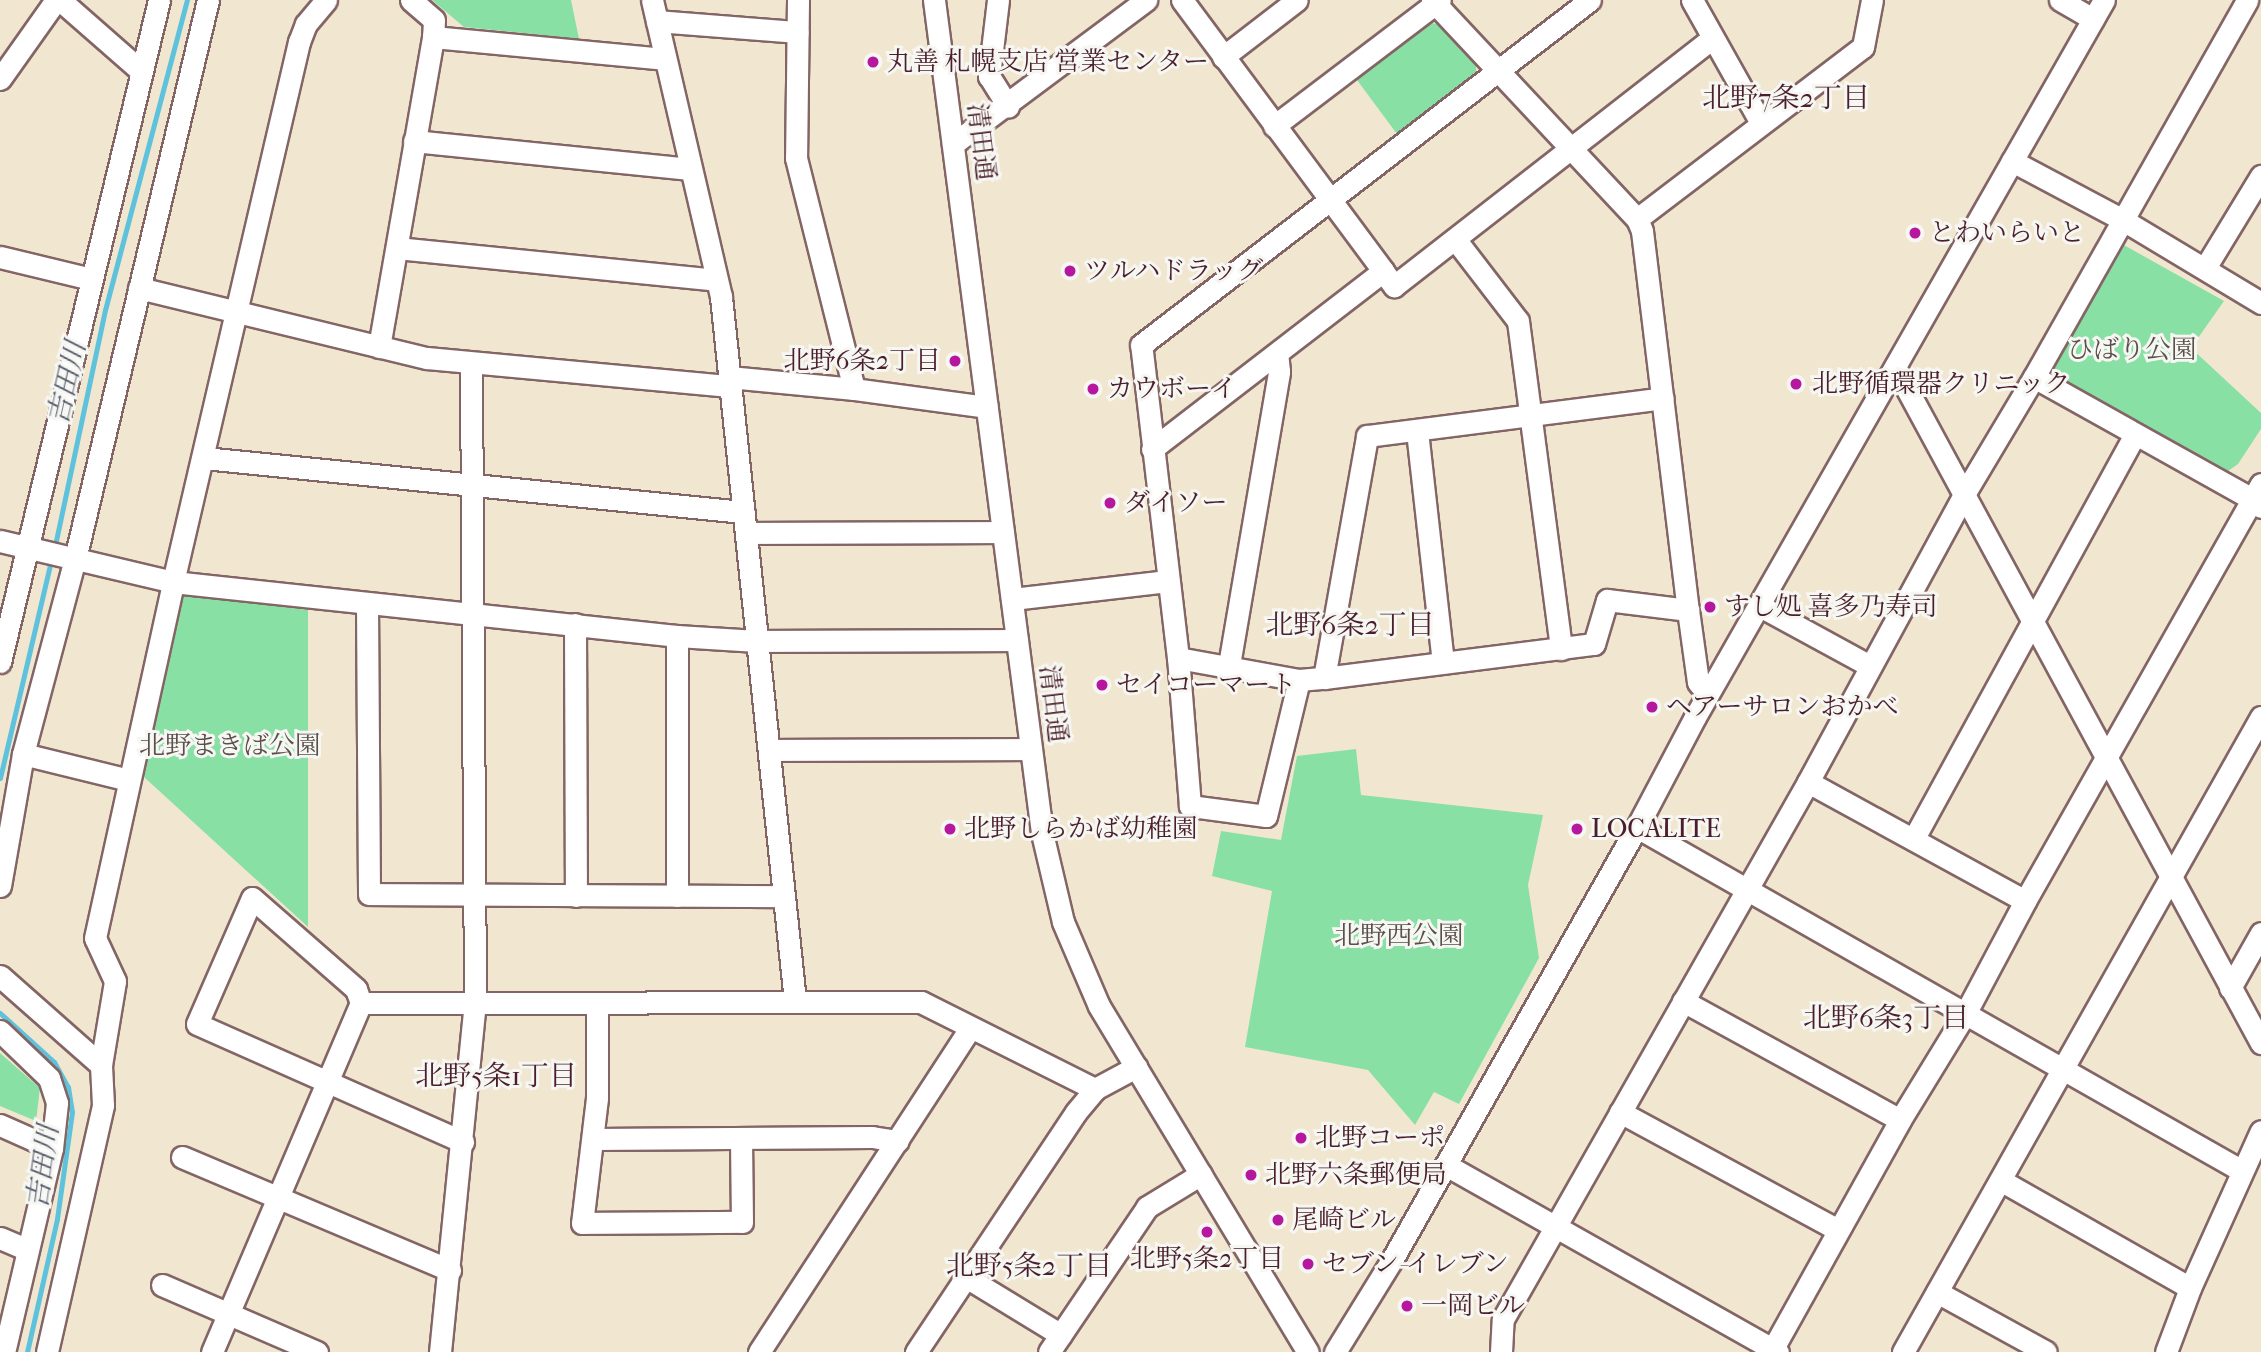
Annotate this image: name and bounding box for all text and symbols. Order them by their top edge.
place label: 丸善 札幌支店 営業センター [887,46,1210,78]
marker: 丸善 札幌支店 営業センター [865,54,881,70]
district label: 北野7条2丁目 [1702,81,1870,115]
street label: 清田通 [961,101,1001,183]
place label: とわいらいと [1929,217,2085,249]
marker: とわいらいと [1907,225,1923,241]
place label: ツルハドラッグ [1084,255,1266,287]
marker: ツルハドラッグ [1062,263,1078,279]
park label: ひばり公園 [2067,334,2197,366]
water label: 吉田川 [41,338,93,428]
place label: 北野6条2丁目 [784,345,941,377]
marker: 北野6条2丁目 [947,353,963,369]
place label: 北野循環器クリニック [1812,368,2072,400]
place label: カウボーイ [1107,373,1237,405]
marker: 北野循環器クリニック [1786,374,1806,394]
marker: カウボーイ [1085,381,1101,397]
place label: ダイソー [1124,487,1228,519]
marker: ダイソー [1102,495,1118,511]
place label: すし処 喜多乃寿司 [1724,591,1938,623]
marker: すし処 喜多乃寿司 [1702,599,1718,615]
district label: 北野6条2丁目 [1265,608,1435,642]
street label: 清田通 [1033,663,1073,745]
place label: セイコーマート [1116,669,1298,701]
marker: セイコーマート [1094,677,1110,693]
place label: ヘアーサロンおかべ [1666,691,1899,723]
marker: ヘアーサロンおかべ [1644,699,1660,715]
park label: 北野まきば公園 [139,730,321,762]
place label: 北野しらかば幼稚園 [964,813,1198,845]
place label: LOCALITE [1591,813,1721,845]
marker: 北野しらかば幼稚園 [942,821,958,837]
marker: LOCALITE [1569,821,1585,837]
park label: 北野西公園 [1334,920,1464,952]
district label: 北野6条3丁目 [1803,1001,1969,1035]
district label: 北野5条1丁目 [415,1059,577,1093]
place label: 北野コーポ [1315,1122,1445,1154]
water label: 吉田川 [21,1123,65,1211]
marker: 北野コーポ [1293,1130,1309,1146]
place label: 北野六条郵便局 [1265,1159,1447,1191]
marker: 北野六条郵便局 [1243,1167,1259,1183]
place label: 尾崎ビル [1292,1204,1396,1236]
marker: 尾崎ビル [1270,1212,1286,1228]
marker: 北野5条2丁目 [1199,1224,1215,1240]
place label: 北野5条2丁目 [1130,1243,1284,1275]
place label: セブン-イレブン [1322,1248,1511,1280]
district label: 北野5条2丁目 [946,1249,1112,1283]
marker: セブン-イレブン [1300,1256,1316,1272]
place label: 一岡ビル [1421,1290,1525,1322]
marker: 一岡ビル [1399,1298,1415,1314]

